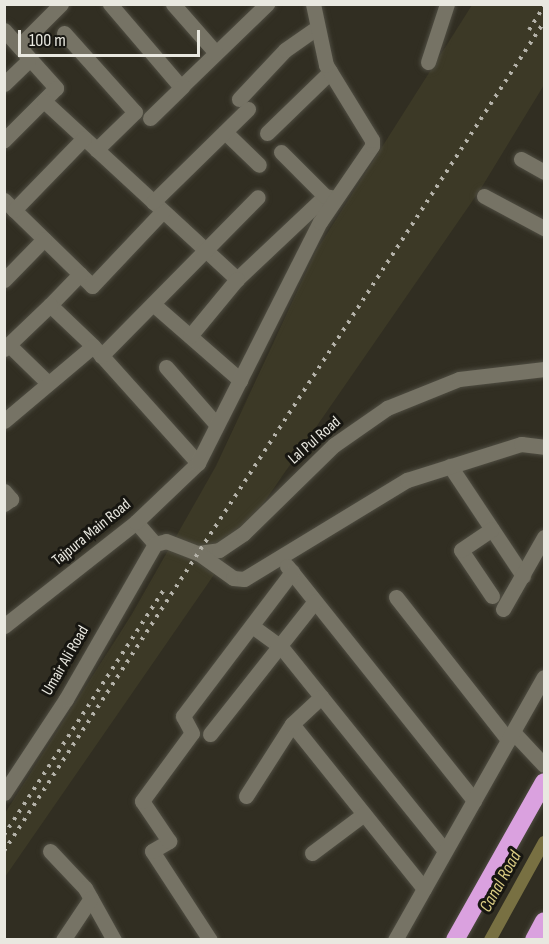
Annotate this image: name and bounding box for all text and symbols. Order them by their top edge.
scale bar [21,18,202,56]
text: 100 m [29,30,66,51]
street label: Lal Pul Road [285,413,345,469]
street label: Tajpura Main Road [49,495,135,571]
street label: Umair Ali Road [38,623,94,699]
water label: Canal Road [475,848,527,916]

